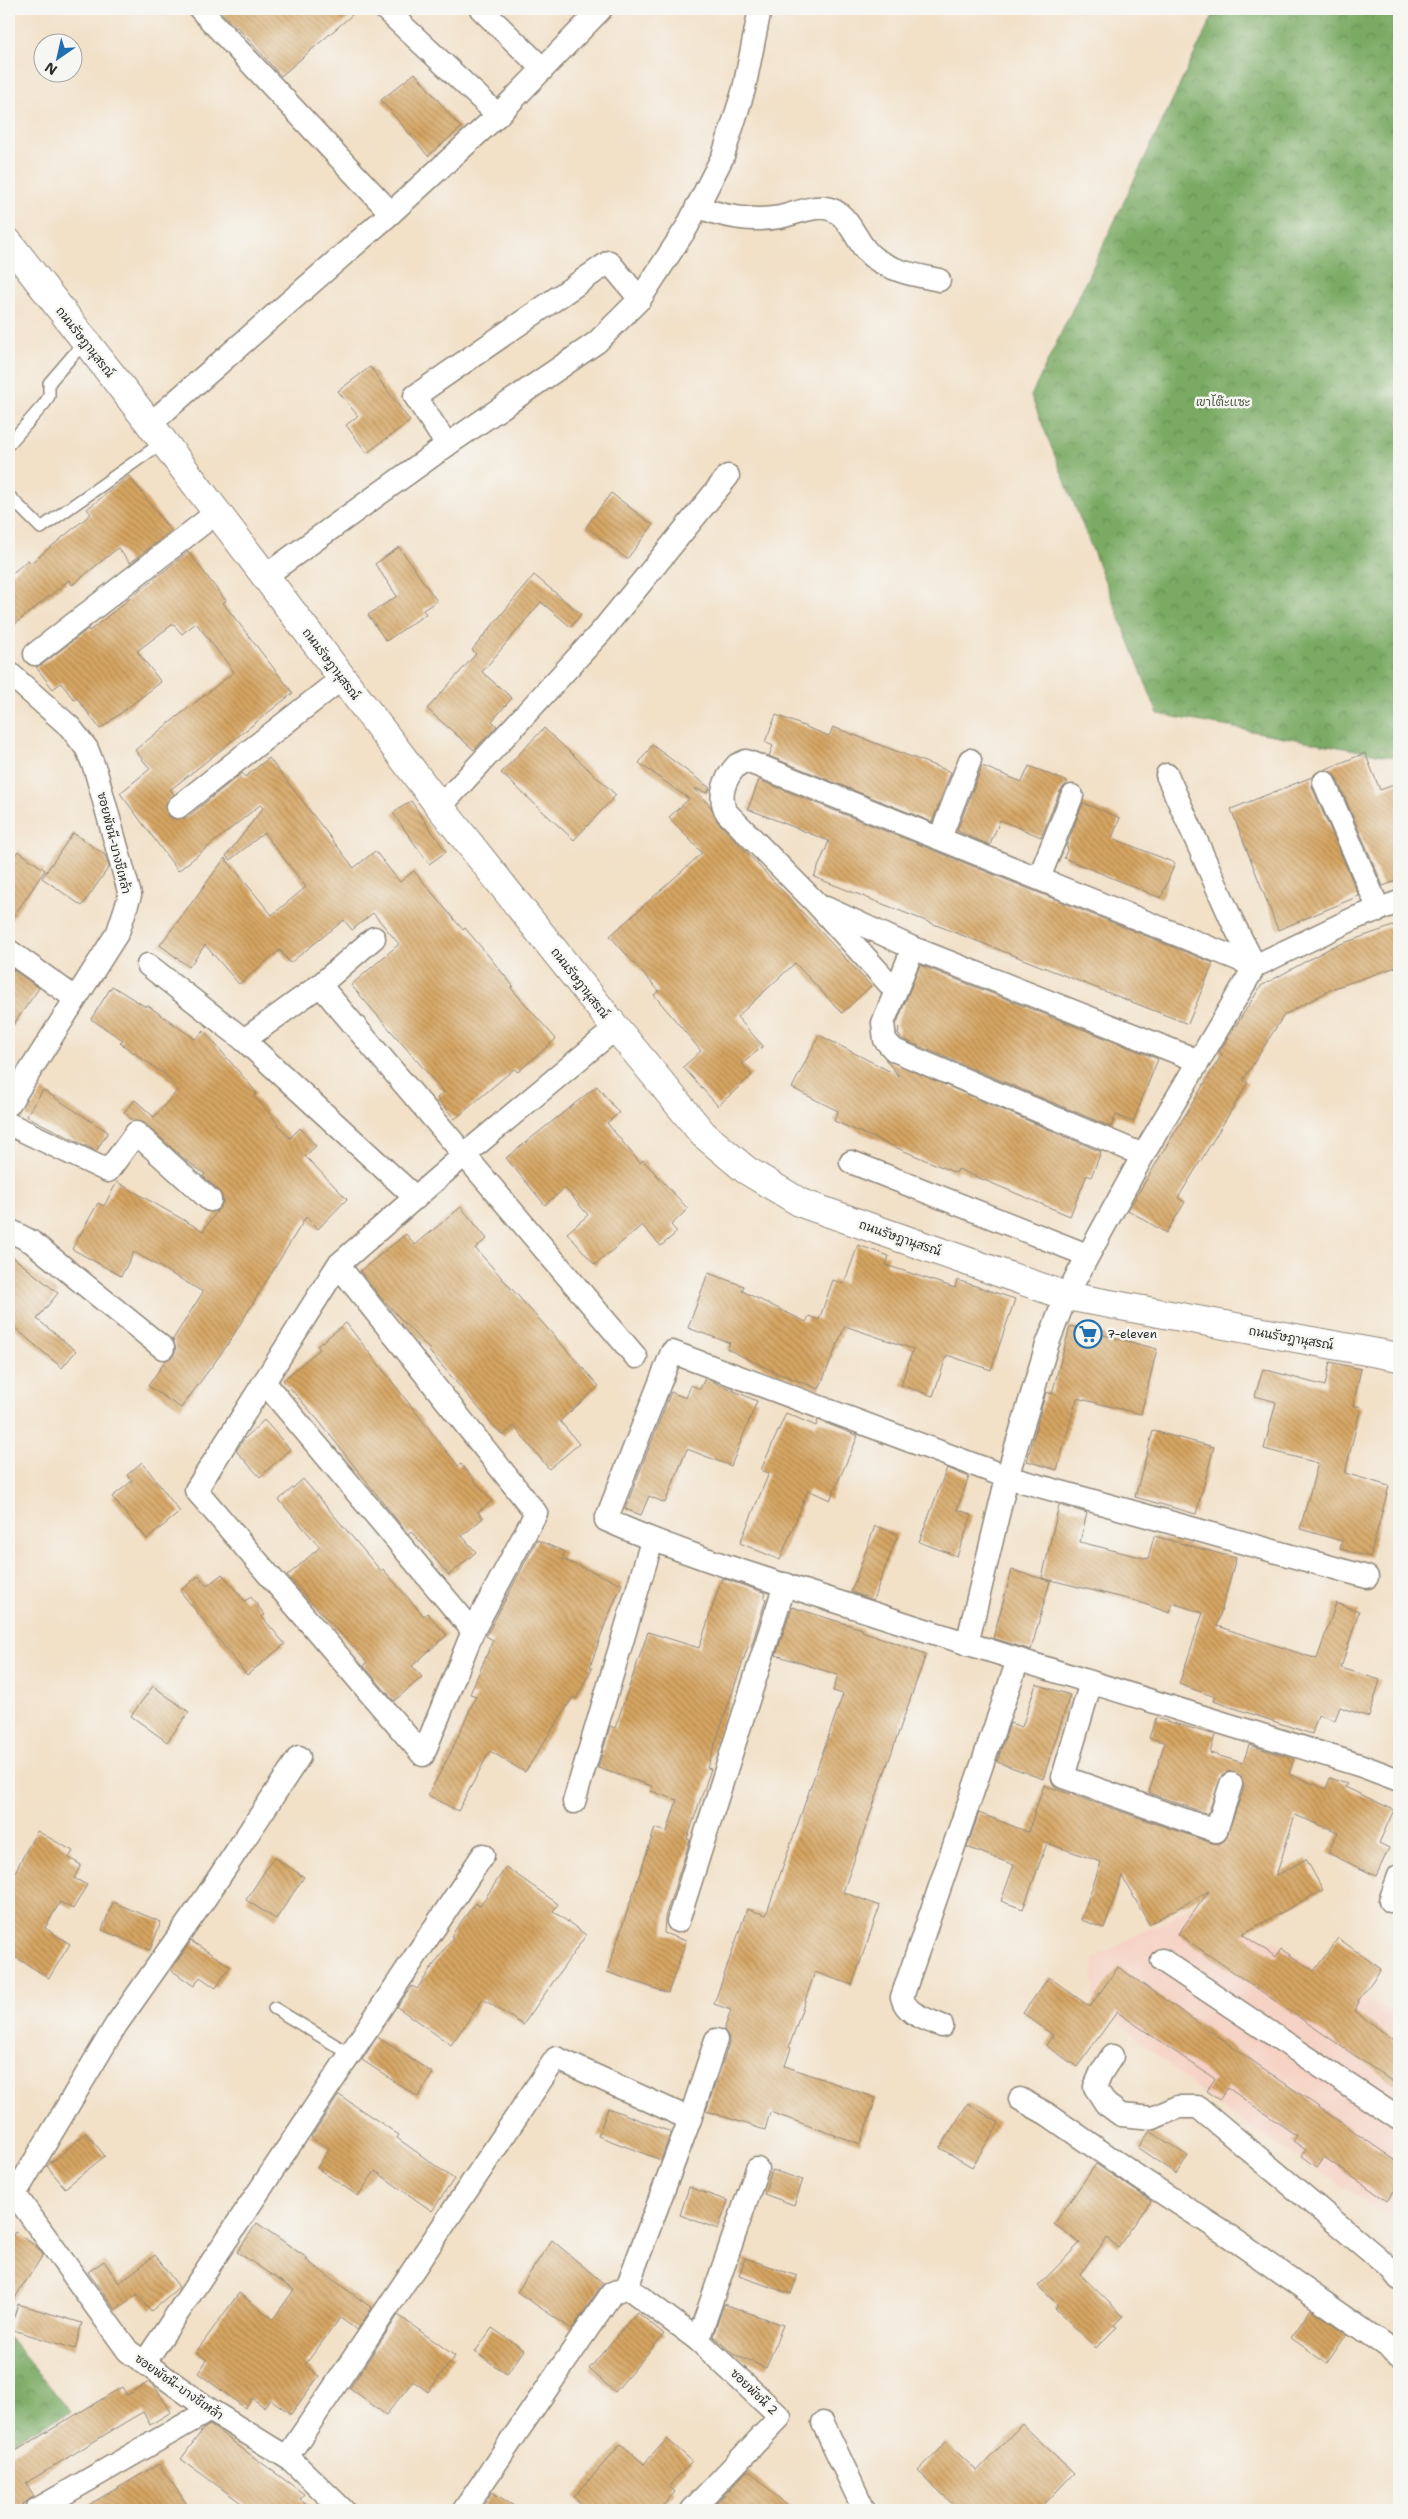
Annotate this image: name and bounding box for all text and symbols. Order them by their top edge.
north arrow [32,32,82,82]
text: N [41,58,60,79]
street label: ถนนรัษฎานุสรณ์ [52,303,118,382]
park label: เขาโต๊ะแซะ [1196,394,1250,410]
street label: ถนนรัษฎานุสรณ์ [298,625,364,704]
street label: ซอยพัชนี-บางชีเหล้า [94,790,134,896]
street label: ถนนรัษฎานุสรณ์ [547,944,613,1023]
street label: ถนนรัษฎานุสรณ์ [857,1217,944,1261]
supermarket icon: 7-eleven [1073,1319,1103,1349]
street label: ถนนรัษฎานุสรณ์ [1247,1323,1335,1354]
place label: 7-eleven [1107,1326,1157,1342]
street label: ซอยพัชนี-บางชีเหล้า [132,2350,226,2424]
street label: ซอยพัชนี 2 [727,2365,781,2419]

